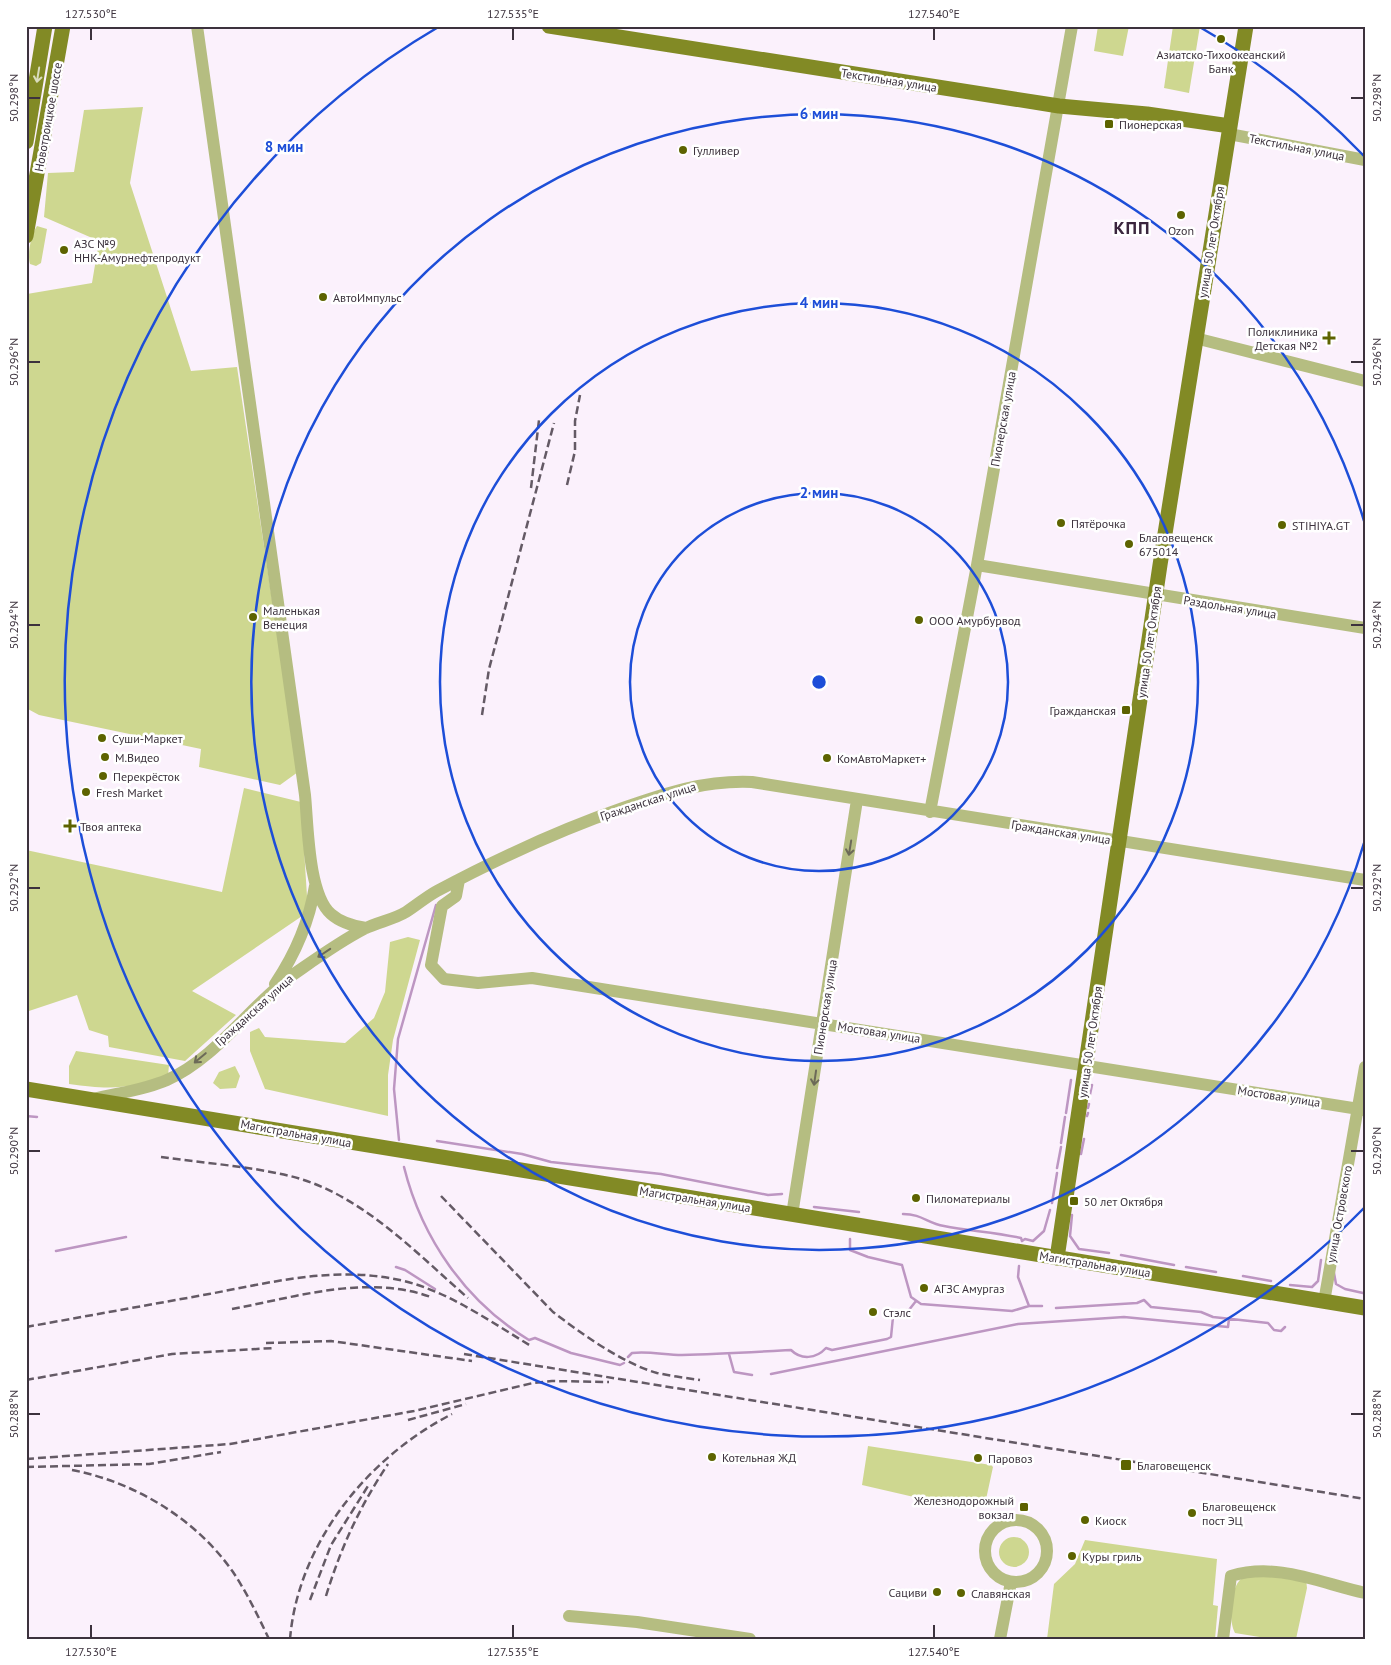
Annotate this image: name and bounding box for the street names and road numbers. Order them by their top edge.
street label: Новотроицкое шоссе [31,61,65,173]
street label: Текстильная улица [840,65,938,95]
street label: Текстильная улица [1248,130,1346,164]
street label: улица 50 лет Октября [1195,185,1227,299]
street label: Пионерская улица [987,370,1019,468]
street label: улица 50 лет Октября [1134,585,1164,699]
street label: Раздольная улица [1182,592,1278,622]
street label: Гражданская улица [598,778,698,824]
street label: Гражданская улица [1010,817,1112,847]
street label: Пионерская улица [810,958,840,1056]
street label: Гражданская улица [212,971,296,1049]
street label: улица 50 лет Октября [1075,985,1105,1099]
street label: Мостовая улица [837,1018,921,1046]
street label: Мостовая улица [1237,1082,1321,1110]
street label: Магистральная улица [239,1116,353,1150]
street label: улица Островского [1323,1164,1355,1264]
street label: Магистральная улица [638,1183,752,1215]
street label: Магистральная улица [1038,1248,1152,1280]

